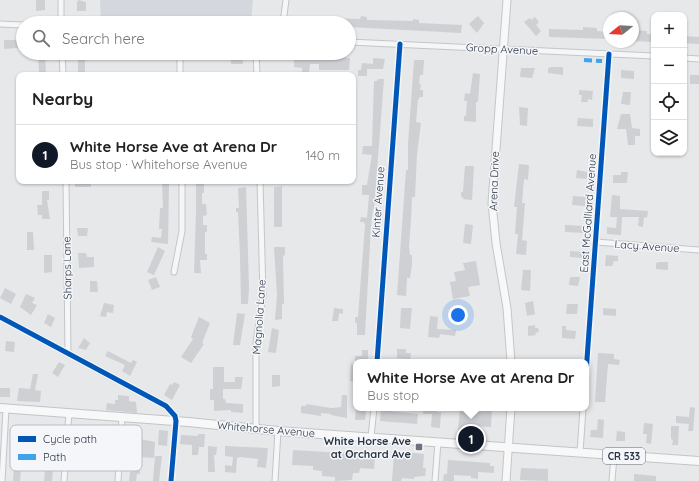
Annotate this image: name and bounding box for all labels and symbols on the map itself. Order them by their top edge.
north arrow [603,12,639,48]
street label: Gropp Avenue [466,40,538,58]
street label: Arena Drive [486,151,502,211]
street label: East McGalliard Avenue [577,153,599,273]
street label: Kinter Avenue [369,166,387,238]
street label: Sharps Lane [59,236,75,300]
street label: Lacy Avenue [614,237,680,255]
street label: Magnolia Lane [249,279,269,355]
your location [448,305,468,325]
street label: Whitehorse Avenue [216,418,316,440]
pin: 1 [458,424,484,454]
legend [10,425,142,471]
text: Cycle path [43,432,97,446]
place label: White Horse Ave at Orchard Ave [324,434,412,461]
marker: White Horse Ave at Orchard Ave [414,442,424,452]
road number: CR 533 [603,448,645,464]
text: Path [43,450,66,464]

